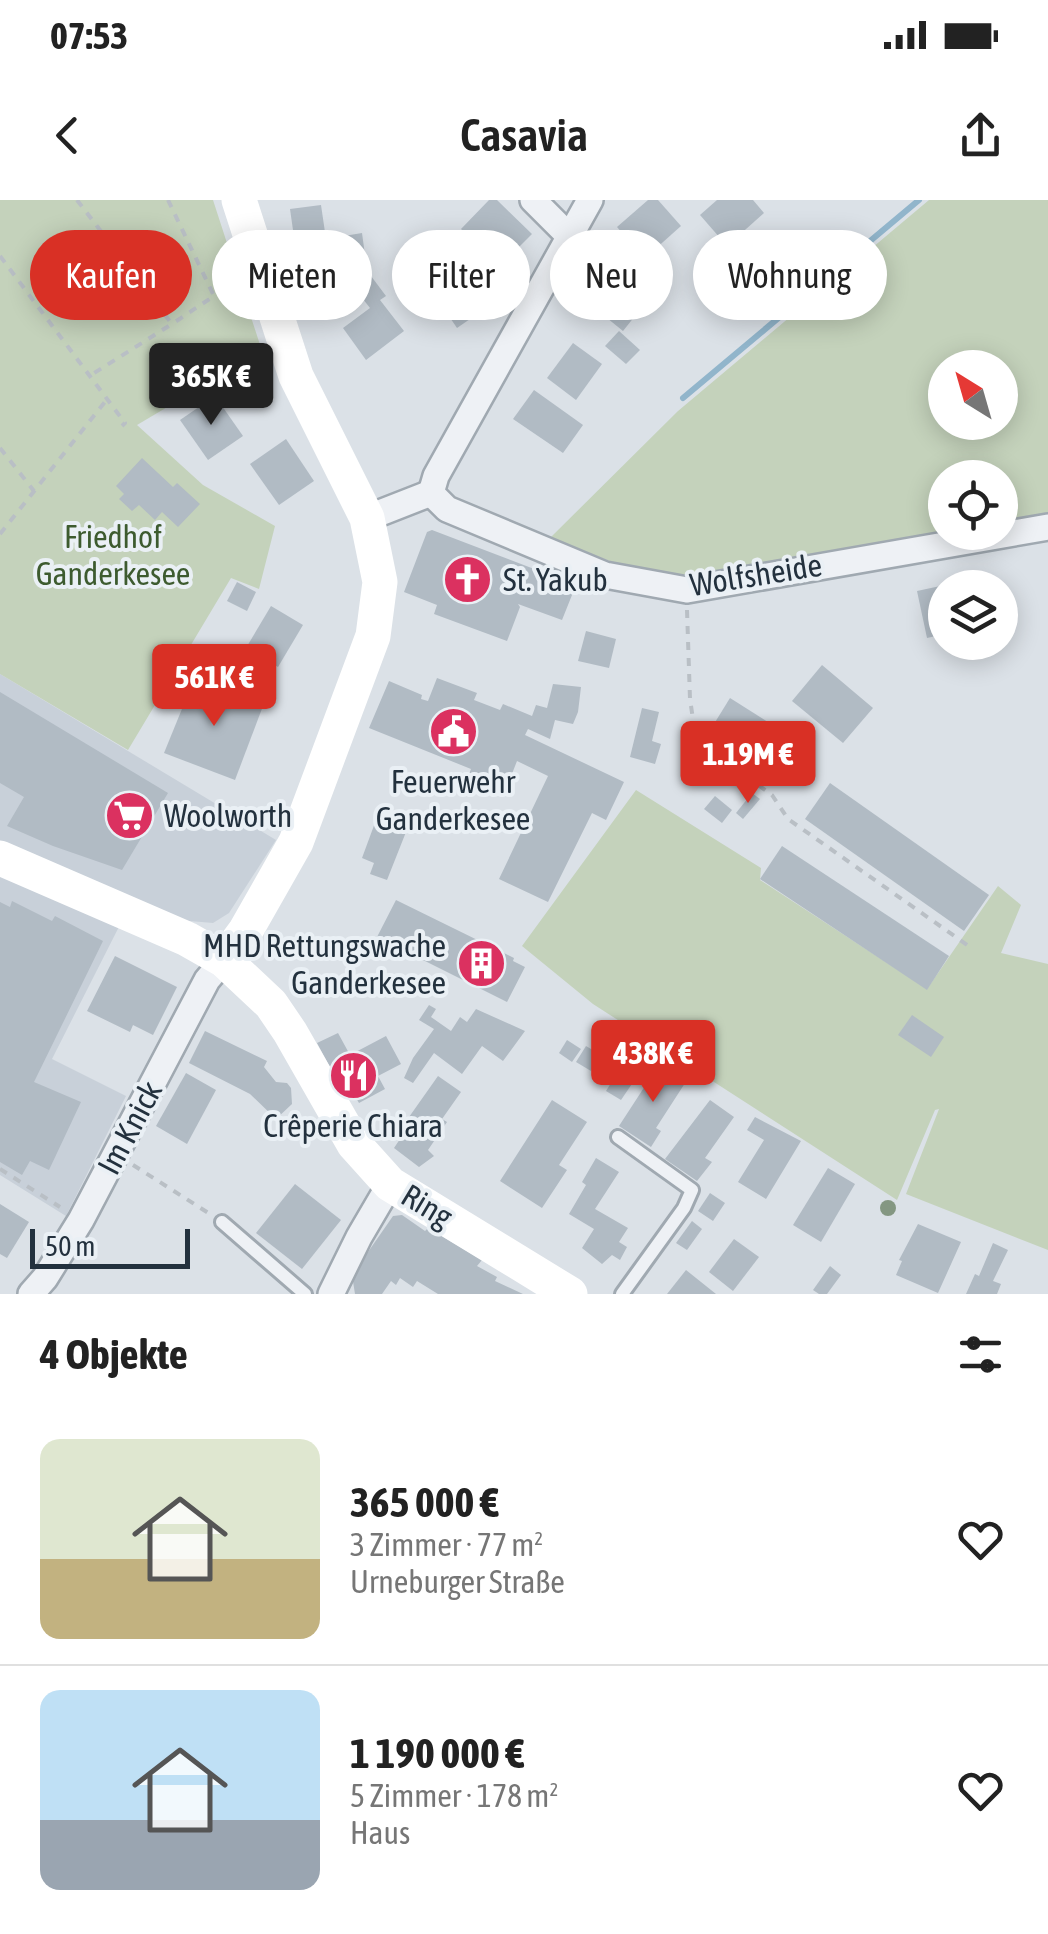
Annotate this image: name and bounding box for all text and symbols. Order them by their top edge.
text: 07:53 [50,14,128,57]
icon: back [40,108,95,163]
icon: share [953,108,1008,163]
text: Casavia [460,109,588,161]
chip: Kaufen [30,230,192,320]
chip: Mieten [212,230,372,320]
chip: Filter [392,230,530,320]
chip: Neu [550,230,673,320]
chip: Wohnung [693,230,887,320]
pin: 365K € [130,343,292,428]
north arrow [928,350,1018,440]
map controls [928,350,1018,660]
text: 365K € [171,357,251,394]
button: locate [928,460,1018,550]
park label: Friedhof Ganderkesee [36,518,190,592]
street label: Wolfsheide [687,546,824,603]
church icon: St. Yakub [442,554,494,606]
place label: St. Yakub [503,561,608,598]
button: layers [928,570,1018,660]
pin: 561K € [133,644,295,729]
text: 561K € [174,658,254,695]
public building icon: Feuerwehr Ganderkesee [427,706,479,758]
pin: 1.19M € [656,721,840,806]
text: 1.19M € [702,735,794,772]
place label: Feuerwehr Ganderkesee [376,763,530,837]
supermarket icon: Woolworth [103,790,155,842]
place label: Woolworth [164,797,292,834]
place label: MHD Rettungswache Ganderkesee [203,927,446,1001]
building icon: MHD Rettungswache Ganderkesee [455,938,507,990]
pin: 438K € [572,1020,734,1105]
text: 438K € [613,1034,693,1071]
restaurant icon: Crêperie Chiara [327,1050,379,1102]
street label: Im Knick [90,1075,169,1181]
place label: Crêperie Chiara [263,1107,443,1144]
street label: Ring [395,1176,460,1235]
scale bar [30,1224,190,1268]
text: 50 m [45,1230,95,1262]
icon: filters [953,1327,1008,1382]
text: 4 Objekte [40,1330,188,1378]
text: 365 000 € [350,1478,499,1526]
icon: home [120,1479,240,1599]
icon: heart [953,1512,1008,1567]
text: 3 Zimmer · 77 m² [350,1526,543,1563]
text: Urneburger Straße [350,1563,565,1600]
text: 1 190 000 € [350,1729,524,1777]
icon: home [120,1730,240,1850]
icon: heart [953,1763,1008,1818]
text: 5 Zimmer · 178 m² [350,1777,558,1814]
text: Haus [350,1814,410,1851]

